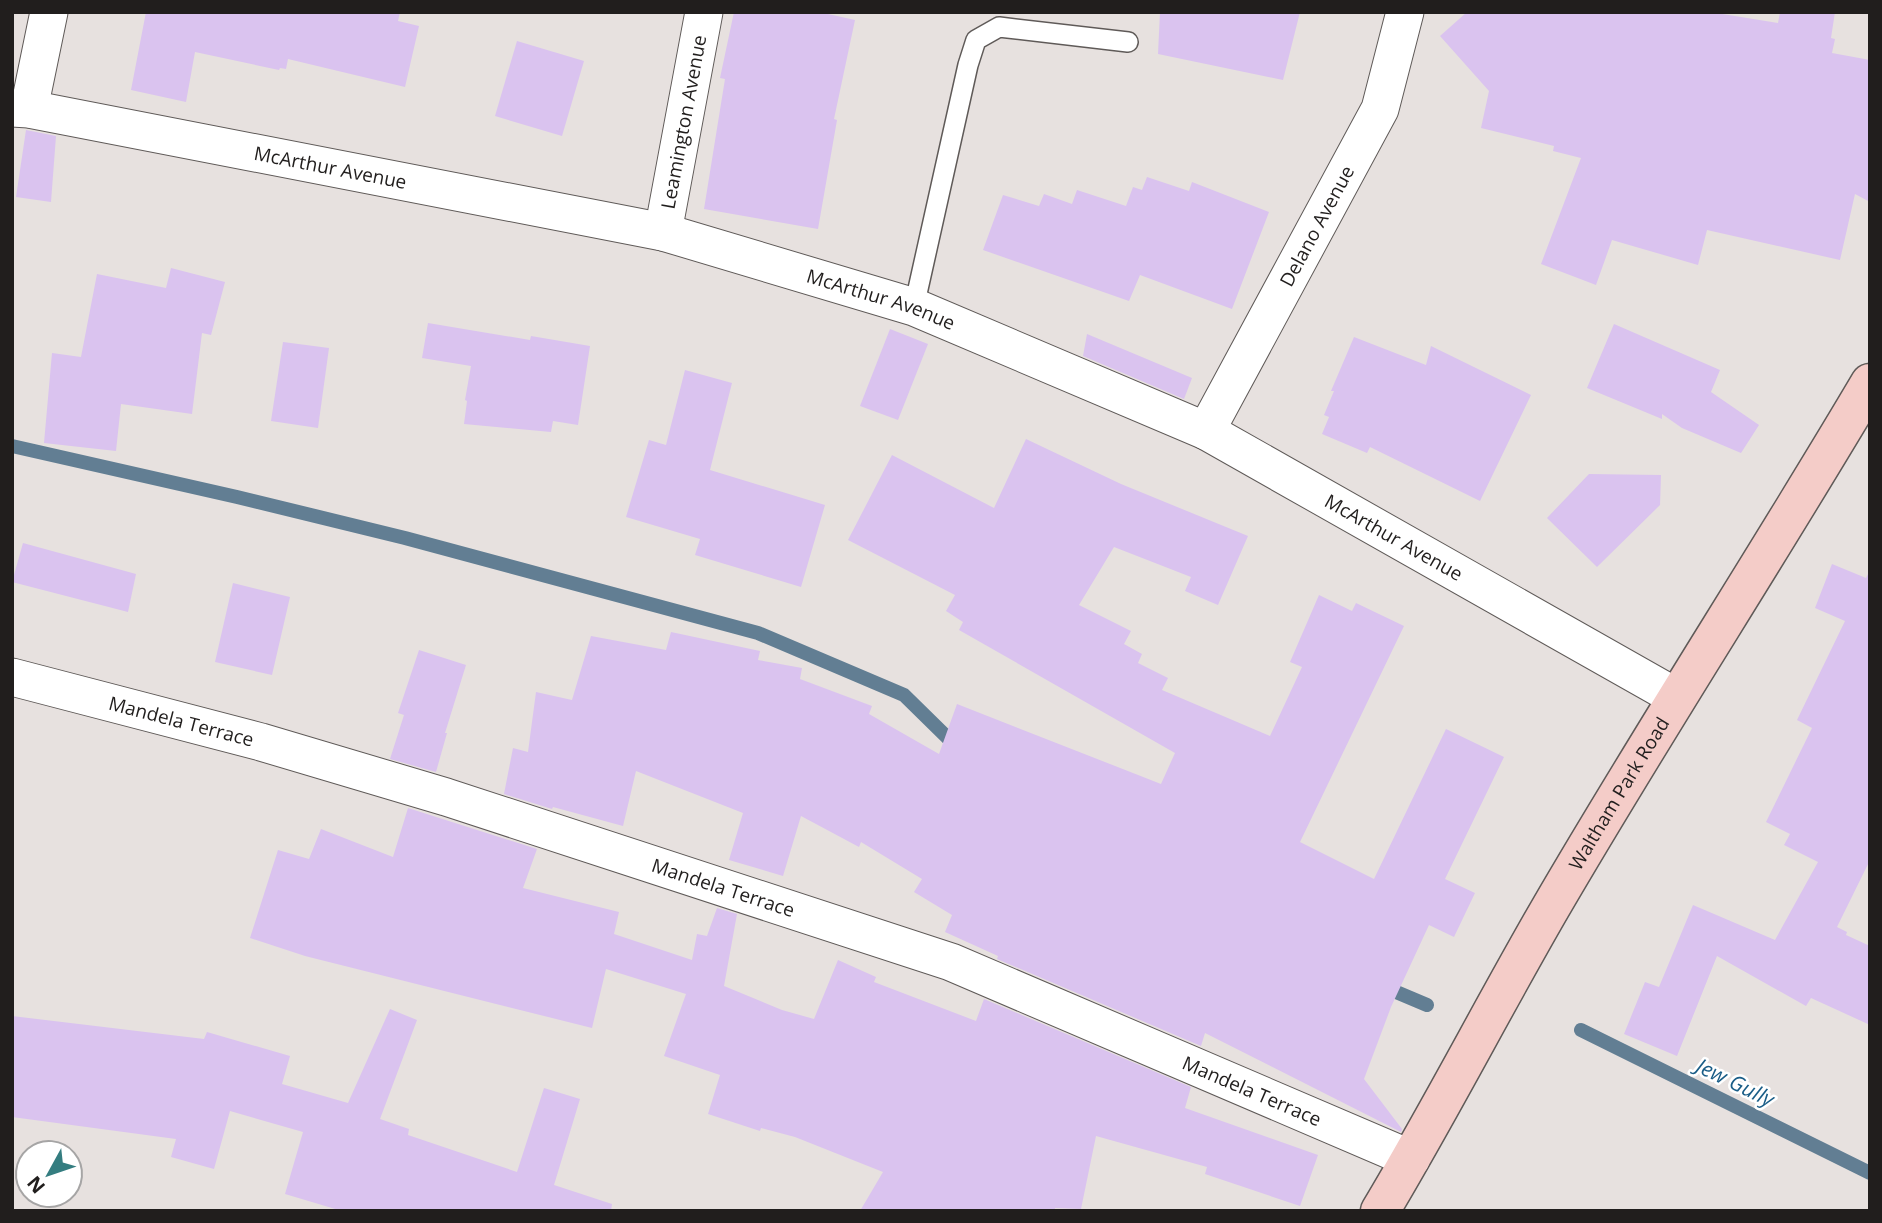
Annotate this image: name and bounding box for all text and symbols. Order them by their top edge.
street label: Leamington Avenue [655,33,712,211]
street label: McArthur Avenue [252,140,409,195]
street label: Delano Avenue [1273,161,1360,291]
street label: McArthur Avenue [804,263,959,336]
street label: McArthur Avenue [1320,488,1468,587]
street label: Mandela Terrace [106,690,257,753]
street label: Waltham Park Road [1563,712,1675,875]
street label: Mandela Terrace [648,852,798,923]
street label: Mandela Terrace [1178,1050,1326,1132]
water label: Jew Gully [1688,1050,1780,1114]
north arrow [14,1139,84,1209]
text: N [21,1171,51,1199]

